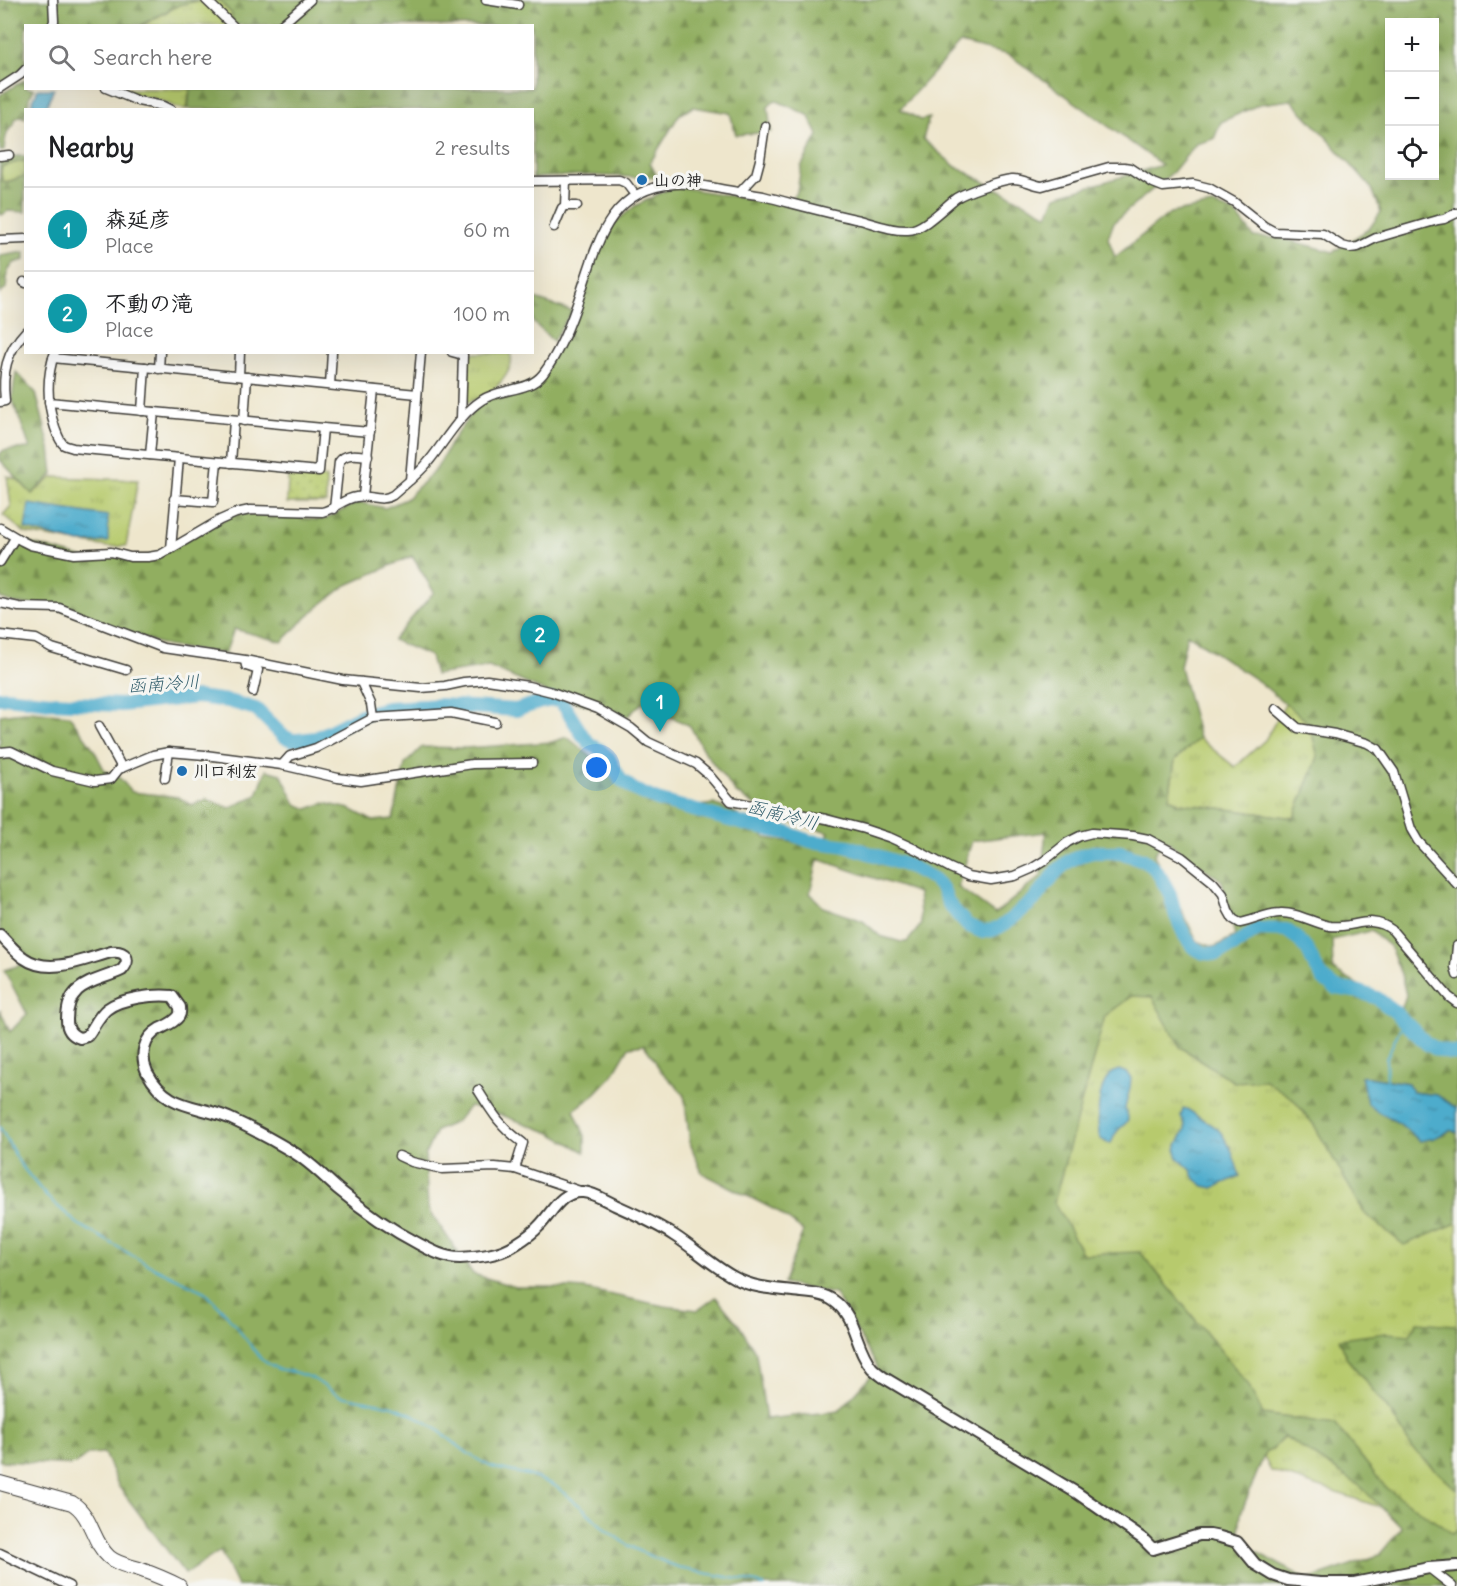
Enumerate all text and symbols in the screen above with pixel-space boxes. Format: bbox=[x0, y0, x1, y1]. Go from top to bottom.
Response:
map controls bbox=[1385, 18, 1439, 180]
button: + bbox=[1385, 18, 1439, 72]
search box bbox=[24, 24, 534, 90]
icon: search bbox=[45, 41, 78, 74]
text: Search here bbox=[93, 43, 212, 71]
button: − bbox=[1385, 72, 1439, 126]
button: locate bbox=[1385, 126, 1439, 180]
text: Nearby bbox=[48, 131, 134, 164]
text: 2 results bbox=[435, 135, 510, 160]
place label: 山の神 bbox=[654, 170, 702, 190]
marker: 山の神 bbox=[635, 173, 649, 187]
text: 森延彦 bbox=[105, 205, 171, 233]
text: 1 bbox=[64, 217, 71, 242]
text: 60 m bbox=[463, 217, 510, 242]
text: Place bbox=[105, 233, 153, 258]
text: 不動の滝 bbox=[105, 289, 193, 317]
text: 2 bbox=[62, 301, 73, 326]
text: 100 m bbox=[453, 301, 510, 326]
text: Place bbox=[105, 317, 153, 342]
pin: 2 bbox=[520, 616, 560, 665]
water label: 函南冷川 bbox=[127, 670, 201, 697]
pin: 1 bbox=[640, 682, 680, 732]
your location bbox=[582, 753, 611, 782]
place label: 川口利宏 bbox=[194, 761, 258, 781]
marker: 川口利宏 bbox=[175, 764, 189, 778]
water label: 函南冷川 bbox=[745, 795, 821, 834]

